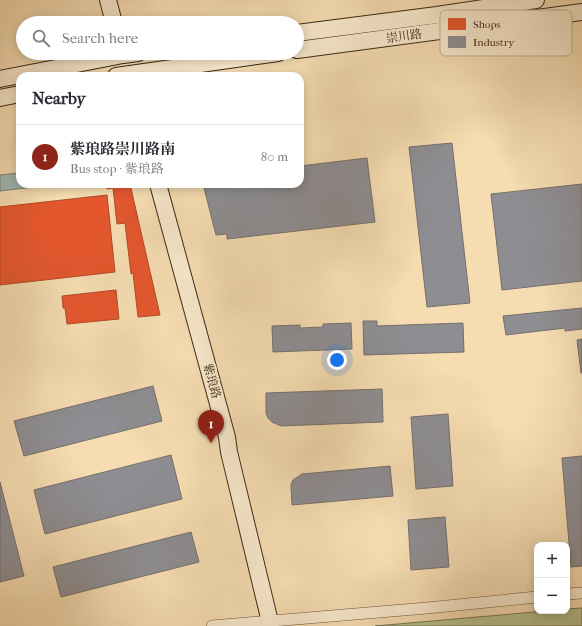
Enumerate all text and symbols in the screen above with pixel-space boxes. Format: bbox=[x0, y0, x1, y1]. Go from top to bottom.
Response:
legend bbox=[440, 10, 572, 56]
search box bbox=[16, 16, 304, 60]
text: Shops bbox=[473, 18, 500, 31]
icon: search bbox=[30, 27, 52, 49]
street label: 崇川路 bbox=[385, 27, 423, 45]
text: Search here bbox=[62, 29, 138, 47]
text: Industry bbox=[473, 36, 515, 49]
text: Nearby bbox=[32, 88, 86, 108]
text: 紫琅路崇川路南 bbox=[70, 140, 175, 158]
text: 1 bbox=[43, 149, 47, 164]
text: 80 m bbox=[261, 149, 288, 164]
text: Bus stop · 紫琅路 bbox=[70, 161, 164, 176]
your location bbox=[327, 350, 347, 370]
street label: 紫琅路 bbox=[201, 362, 223, 400]
pin: 1 bbox=[198, 410, 224, 443]
map controls bbox=[534, 542, 570, 614]
button: + bbox=[534, 542, 570, 578]
button: − bbox=[534, 578, 570, 614]

